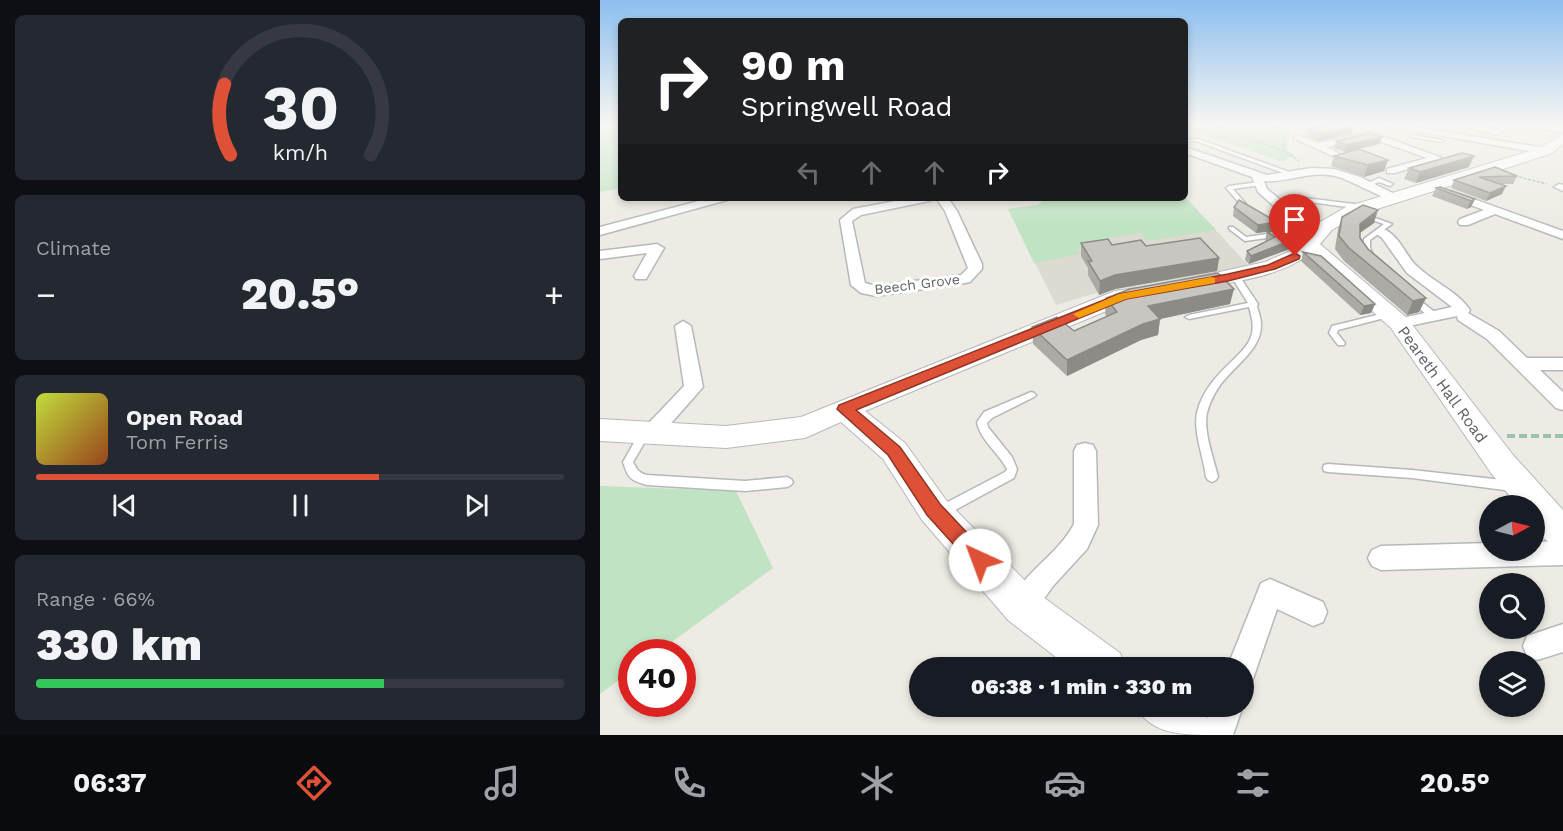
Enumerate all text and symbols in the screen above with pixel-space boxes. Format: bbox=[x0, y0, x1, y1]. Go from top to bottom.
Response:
text: 90 m bbox=[741, 41, 845, 90]
icon: right bbox=[642, 42, 720, 120]
text: 30 bbox=[261, 71, 339, 144]
text: Springwell Road bbox=[741, 91, 953, 123]
text: km/h bbox=[272, 140, 328, 165]
icon: left bbox=[792, 156, 825, 189]
icon: ahead bbox=[855, 156, 888, 189]
icon: ahead bbox=[918, 156, 951, 189]
icon: right bbox=[981, 156, 1014, 189]
pin bbox=[1269, 194, 1320, 256]
icon: arrive bbox=[1278, 203, 1311, 236]
text: Climate bbox=[36, 236, 111, 260]
text: 20.5° bbox=[241, 267, 359, 320]
street label: Beech Grove bbox=[873, 271, 961, 297]
text: − bbox=[36, 275, 56, 314]
text: + bbox=[544, 275, 564, 314]
street label: Peareth Hall Road bbox=[1394, 322, 1491, 446]
text: Open Road bbox=[126, 405, 243, 430]
text: Tom Ferris bbox=[126, 430, 229, 454]
icon: previous bbox=[108, 489, 141, 522]
icon: pause bbox=[284, 489, 317, 522]
icon: next bbox=[460, 489, 493, 522]
north arrow bbox=[1479, 495, 1545, 561]
map controls bbox=[1479, 495, 1545, 717]
position arrow bbox=[948, 528, 1012, 592]
button: search bbox=[1479, 573, 1545, 639]
text: Range · 66% bbox=[36, 587, 155, 611]
text: 330 km bbox=[36, 618, 202, 671]
speed limit sign: 40 bbox=[618, 639, 696, 717]
button: layers bbox=[1479, 651, 1545, 717]
text: 06:38 · 1 min · 330 m bbox=[971, 674, 1192, 699]
icon: directions bbox=[293, 762, 335, 804]
icon: music bbox=[481, 762, 523, 804]
icon: phone bbox=[668, 762, 710, 804]
icon: climate bbox=[856, 762, 898, 804]
icon: car bbox=[1044, 762, 1086, 804]
icon: filters bbox=[1232, 762, 1274, 804]
text: 06:37 bbox=[73, 767, 147, 799]
text: 20.5° bbox=[1420, 767, 1490, 799]

